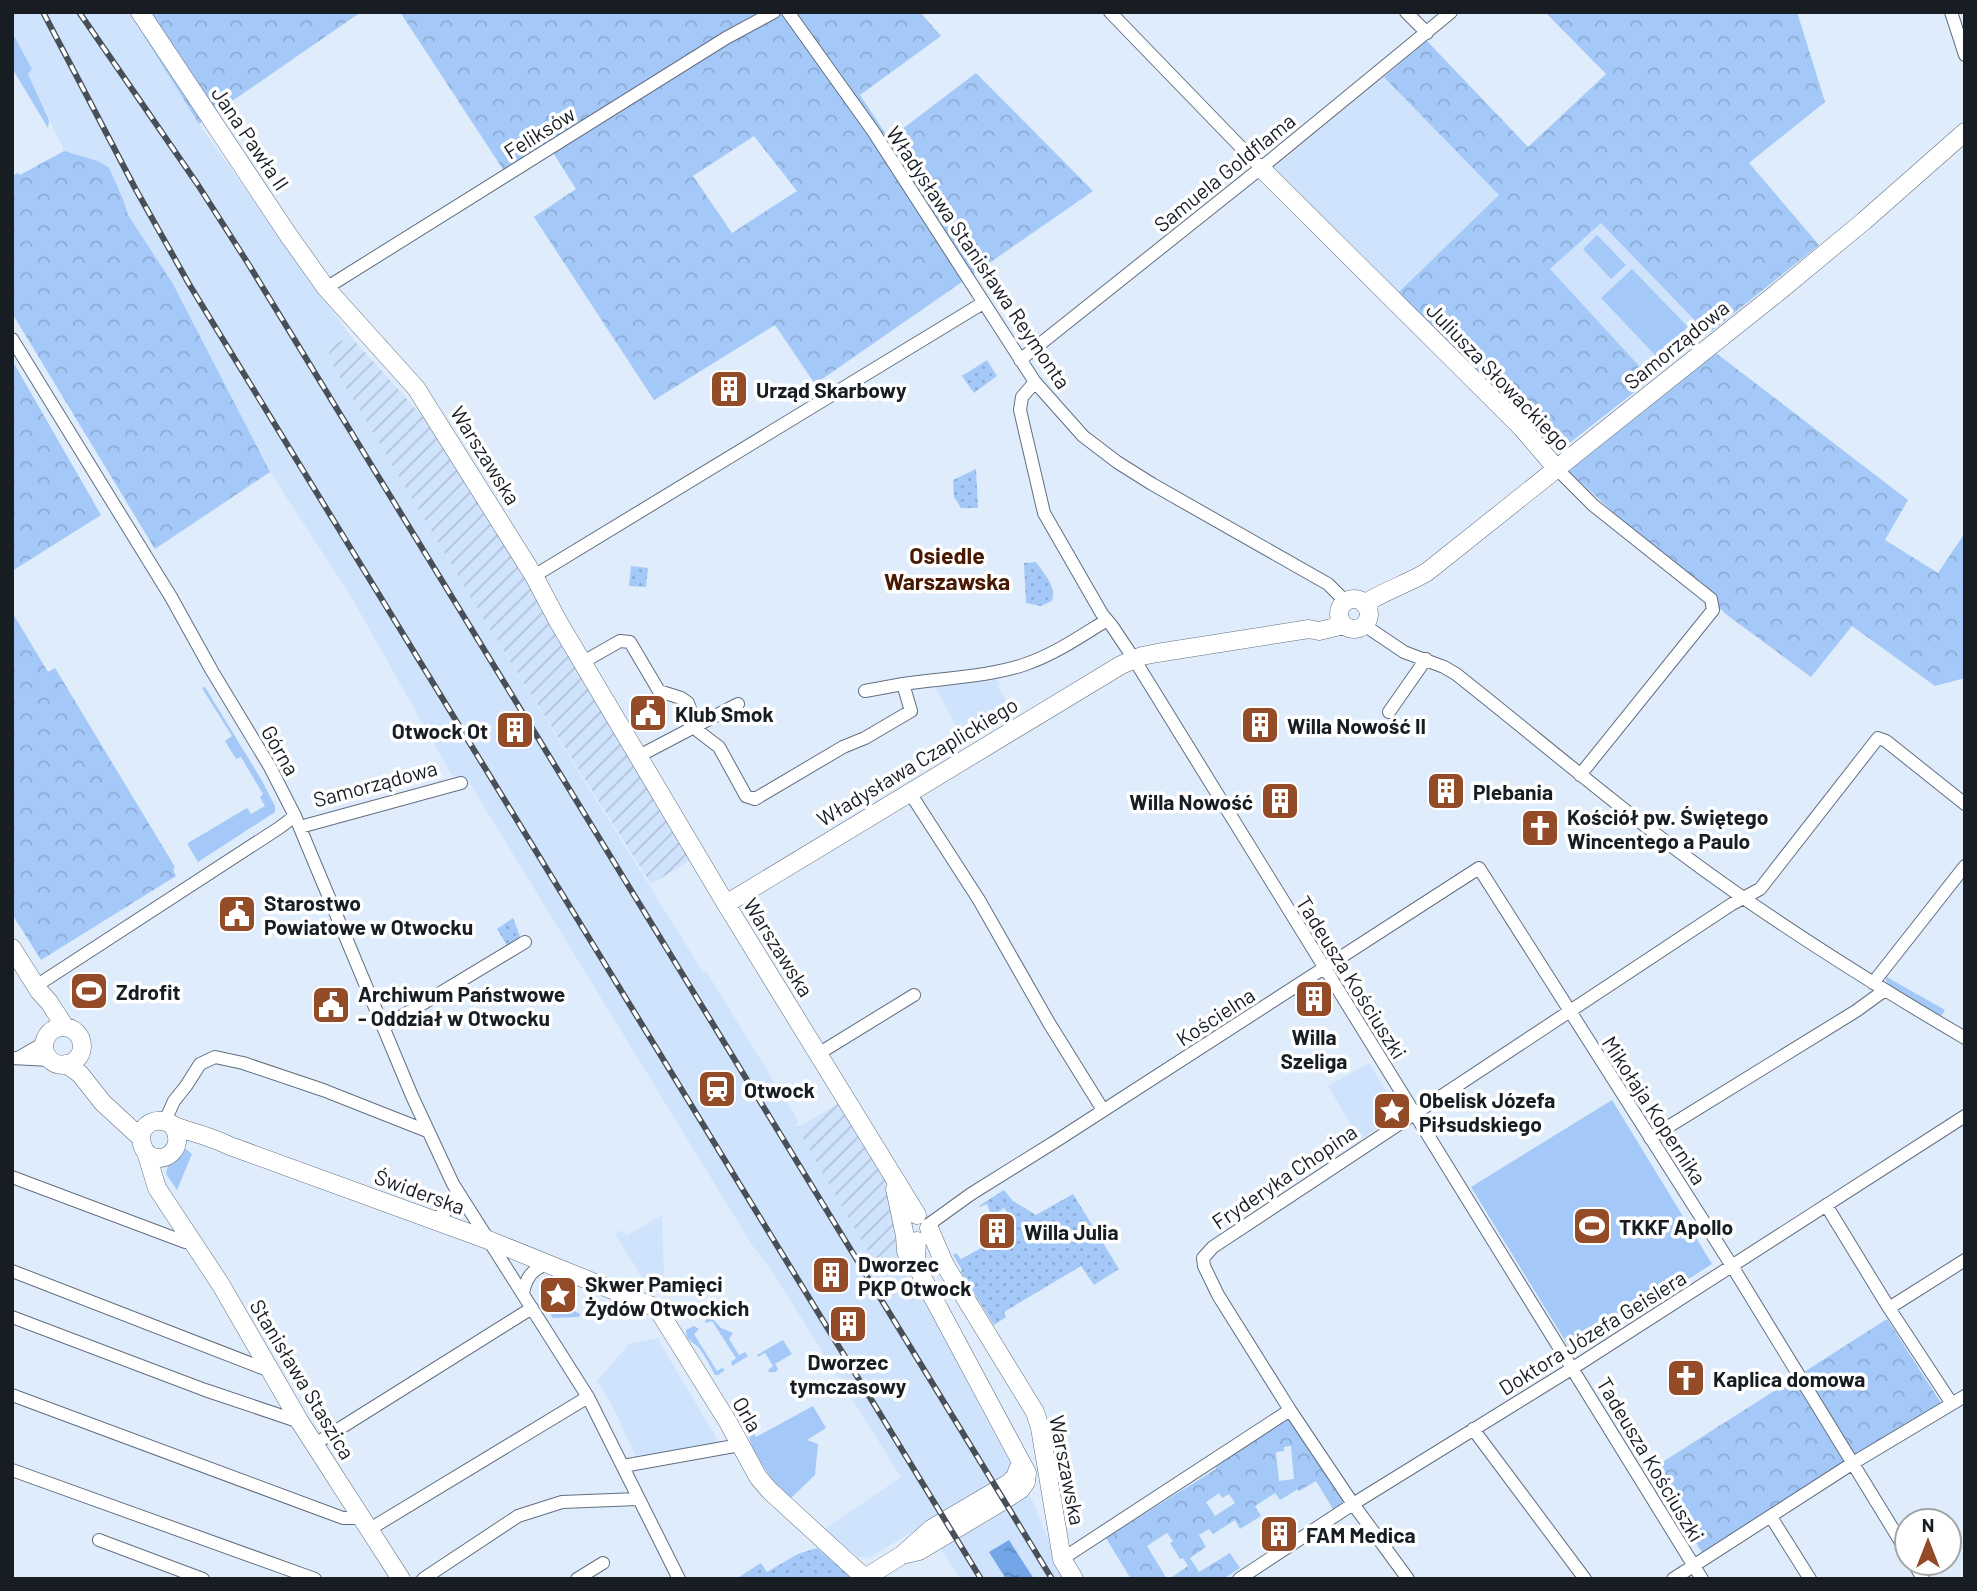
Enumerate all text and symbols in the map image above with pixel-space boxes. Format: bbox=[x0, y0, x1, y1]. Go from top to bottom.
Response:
street label: Jana Pawła II bbox=[207, 81, 295, 195]
street label: Feliksów bbox=[499, 100, 579, 164]
street label: Samuela Goldflama bbox=[1148, 107, 1300, 237]
street label: Władysława Stanisława Reymonta bbox=[882, 121, 1076, 393]
street label: Samorządowa bbox=[1619, 294, 1733, 394]
street label: Juliusza Słowackiego bbox=[1422, 297, 1576, 455]
building icon: Urząd Skarbowy bbox=[708, 368, 750, 410]
place label: Urząd Skarbowy bbox=[756, 377, 907, 402]
street label: Warszawska bbox=[446, 401, 526, 509]
district label: Osiedle Warszawska bbox=[884, 541, 1010, 595]
street label: Władysława Czaplickiego bbox=[812, 691, 1022, 831]
public building icon: Klub Smok bbox=[627, 692, 669, 734]
place label: Klub Smok bbox=[675, 701, 774, 726]
building icon: Willa Nowość II bbox=[1239, 704, 1281, 746]
building icon: Otwock Ot bbox=[494, 709, 536, 751]
place label: Willa Nowość II bbox=[1287, 713, 1426, 738]
place label: Otwock Ot bbox=[392, 718, 488, 743]
street label: Górna bbox=[257, 720, 305, 780]
street label: Samorządowa bbox=[310, 754, 440, 812]
building icon: Plebania bbox=[1425, 770, 1467, 812]
place label: Plebania bbox=[1473, 779, 1553, 804]
building icon: Willa Nowość bbox=[1259, 780, 1301, 822]
place label: Willa Nowość bbox=[1129, 789, 1253, 814]
place label: Kościół pw. Świętego Wincentego a Paulo bbox=[1567, 804, 1768, 853]
church icon: Kościół pw. Świętego Wincentego a Paulo bbox=[1519, 807, 1561, 849]
place label: Starostwo Powiatowe w Otwocku bbox=[264, 890, 473, 939]
street label: Tadeusza Kościuszki bbox=[1292, 891, 1412, 1063]
public building icon: Starostwo Powiatowe w Otwocku bbox=[216, 893, 258, 935]
street label: Warszawska bbox=[739, 893, 819, 1001]
sports icon: Zdrofit bbox=[68, 970, 110, 1012]
building icon: Willa Szeliga bbox=[1293, 978, 1335, 1020]
place label: Zdrofit bbox=[116, 979, 181, 1004]
place label: Archiwum Państwowe - Oddział w Otwocku bbox=[358, 981, 565, 1030]
street label: Kościelna bbox=[1171, 981, 1259, 1051]
public building icon: Archiwum Państwowe - Oddział w Otwocku bbox=[310, 984, 352, 1026]
place label: Willa Szeliga bbox=[1281, 1024, 1347, 1073]
street label: Mikołaja Kopernika bbox=[1598, 1031, 1712, 1189]
station icon: Otwock bbox=[696, 1068, 738, 1110]
place label: Otwock bbox=[744, 1077, 815, 1102]
place label: Obelisk Józefa Piłsudskiego bbox=[1419, 1087, 1555, 1136]
place icon: Obelisk Józefa Piłsudskiego bbox=[1371, 1090, 1413, 1132]
street label: Fryderyka Chopina bbox=[1207, 1118, 1361, 1234]
street label: Świderska bbox=[371, 1163, 469, 1219]
sports icon: TKKF Apollo bbox=[1571, 1205, 1613, 1247]
building icon: Willa Julia bbox=[976, 1210, 1018, 1252]
place label: TKKF Apollo bbox=[1619, 1214, 1733, 1239]
place label: Willa Julia bbox=[1024, 1219, 1119, 1244]
place label: Dworzec PKP Otwock bbox=[858, 1251, 971, 1300]
building icon: Dworzec PKP Otwock bbox=[810, 1254, 852, 1296]
street label: Doktora Józefa Geislera bbox=[1494, 1264, 1690, 1400]
place label: Skwer Pamięci Żydów Otwockich bbox=[585, 1271, 749, 1320]
place icon: Skwer Pamięci Żydów Otwockich bbox=[537, 1274, 579, 1316]
street label: Stanisława Staszica bbox=[245, 1294, 361, 1464]
building icon: Dworzec tymczasowy bbox=[827, 1303, 869, 1345]
place label: Dworzec tymczasowy bbox=[790, 1349, 907, 1398]
church icon: Kaplica domowa bbox=[1665, 1357, 1707, 1399]
place label: Kaplica domowa bbox=[1713, 1366, 1865, 1391]
street label: Tadeusza Kościuszki bbox=[1592, 1372, 1710, 1546]
street label: Orla bbox=[728, 1392, 768, 1436]
street label: Warszawska bbox=[1045, 1413, 1091, 1527]
north arrow bbox=[1893, 1507, 1963, 1577]
building icon: FAM Medica bbox=[1258, 1513, 1300, 1555]
text: N bbox=[1922, 1513, 1934, 1536]
place label: FAM Medica bbox=[1306, 1522, 1416, 1547]

